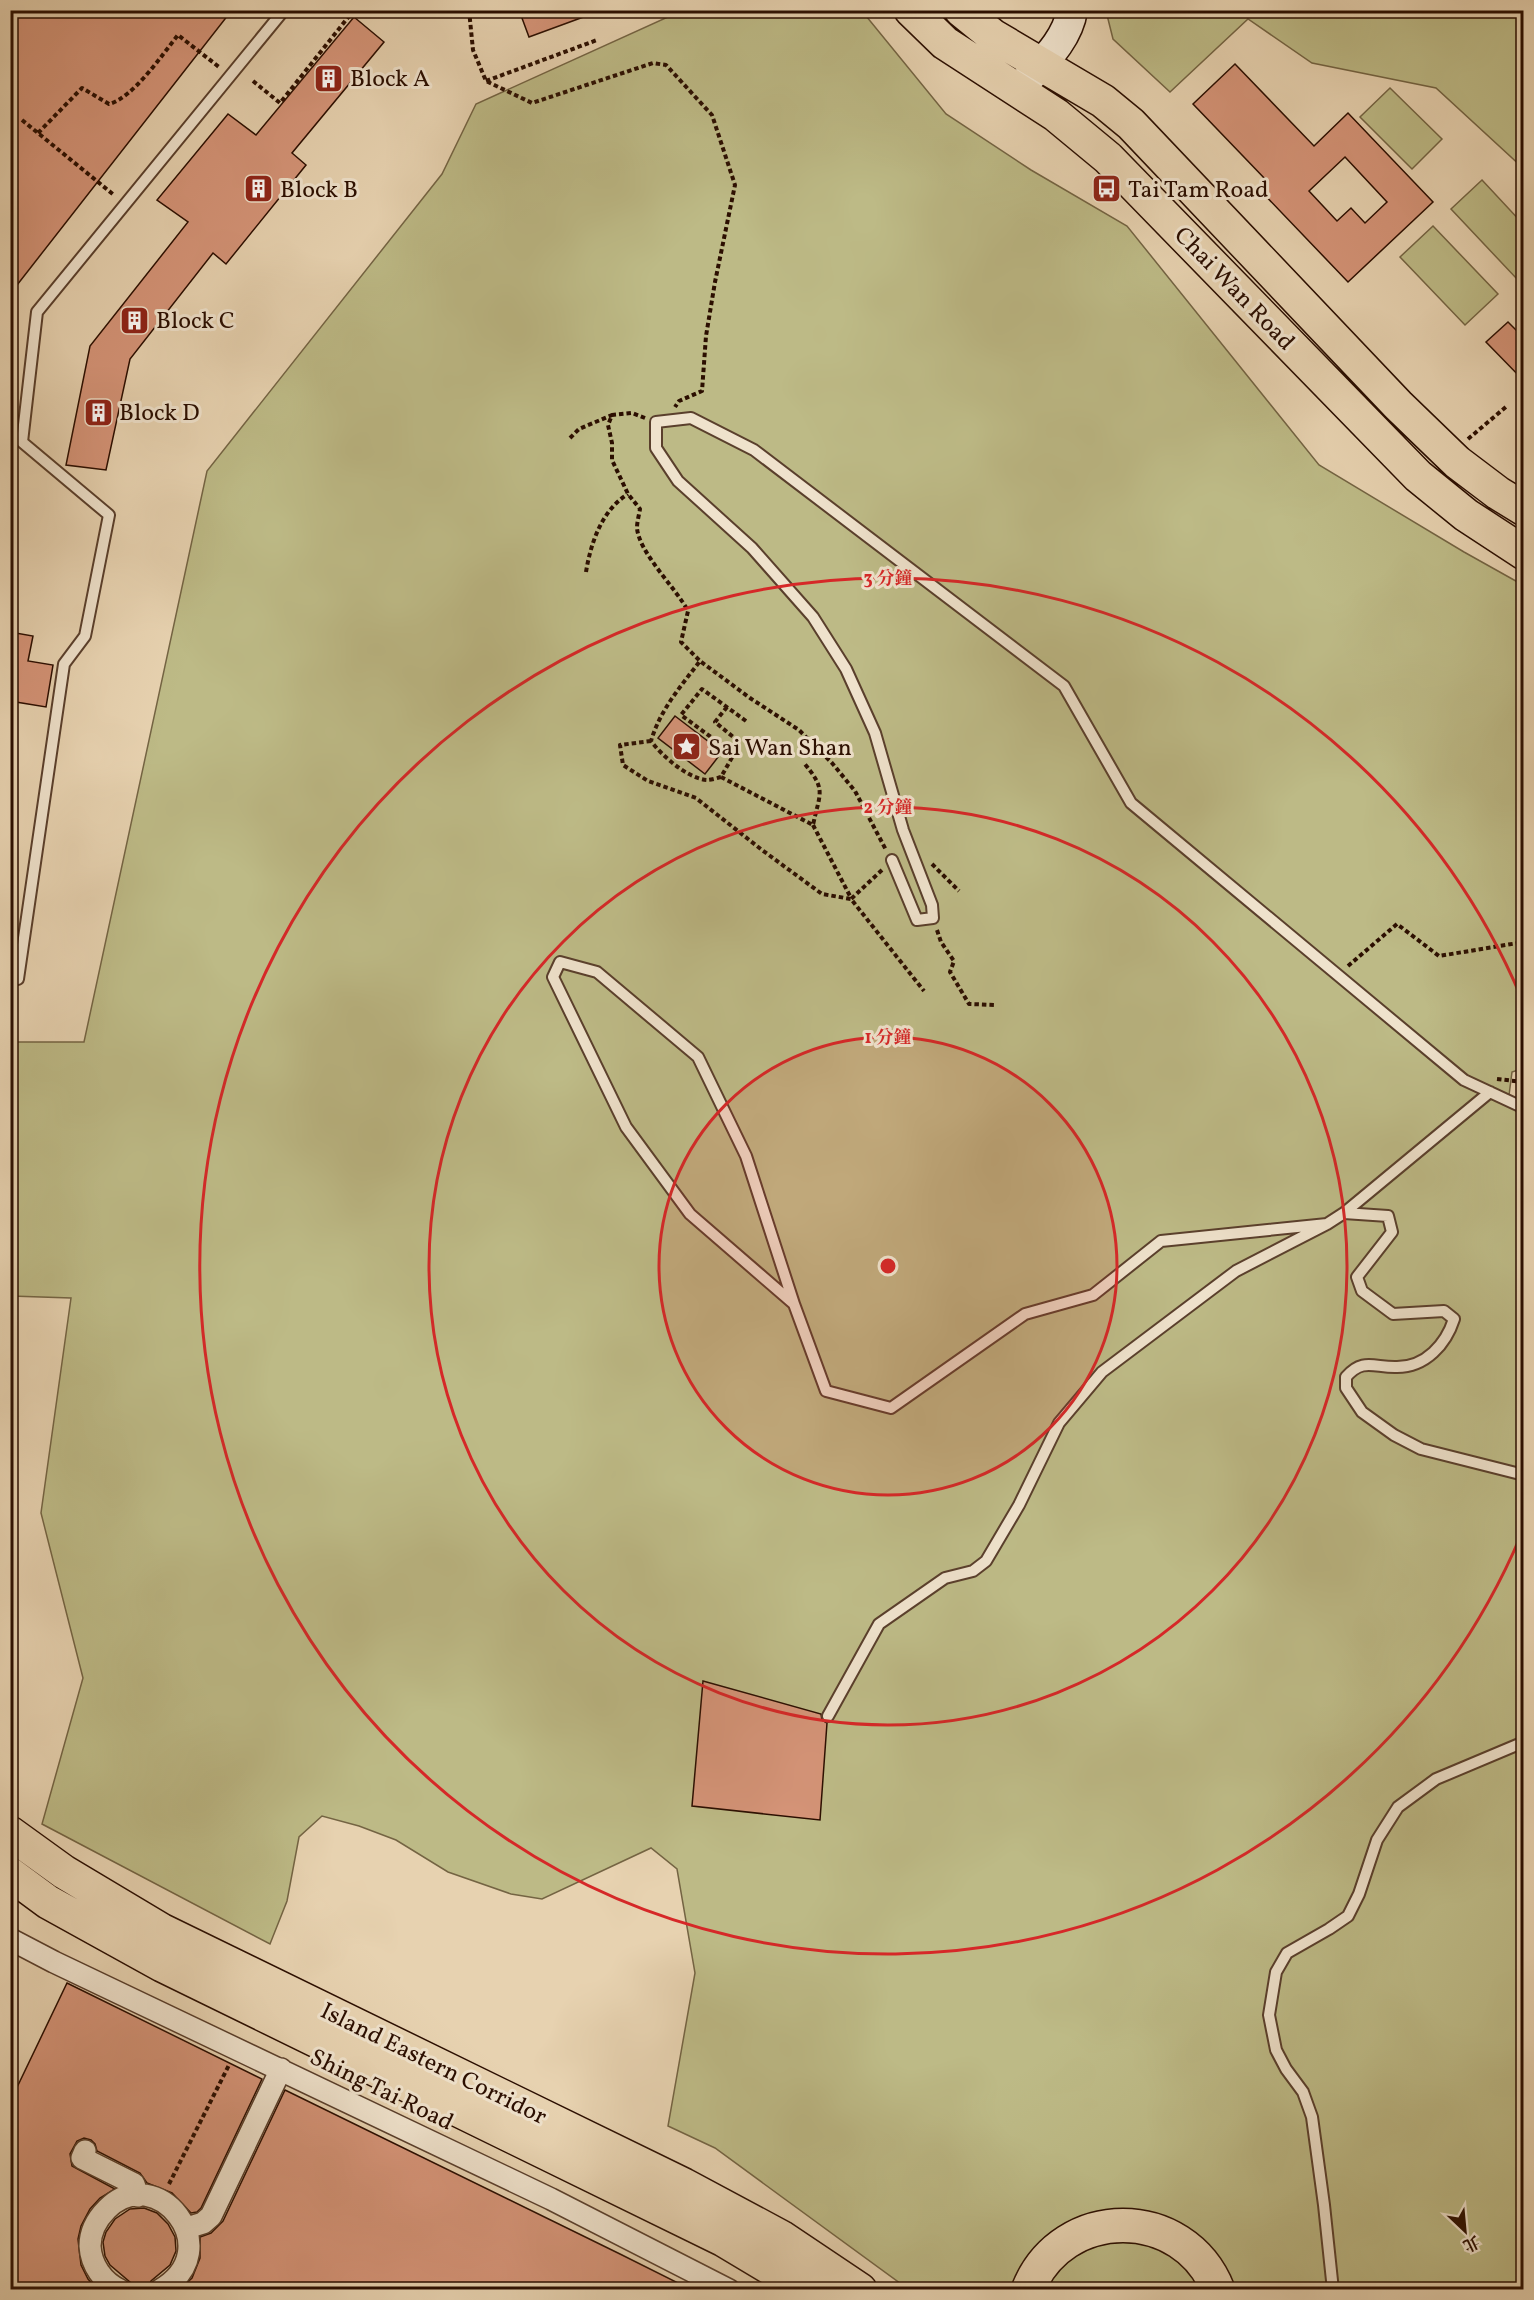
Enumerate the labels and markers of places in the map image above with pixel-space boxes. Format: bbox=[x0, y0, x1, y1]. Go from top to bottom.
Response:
building icon: Block A bbox=[313, 62, 345, 94]
place label: Block A bbox=[350, 63, 430, 97]
building icon: Block B bbox=[243, 173, 275, 205]
bus stop icon: Tai Tam Road bbox=[1091, 173, 1123, 205]
place label: Block B bbox=[280, 174, 358, 208]
place label: Tai Tam Road bbox=[1128, 174, 1269, 208]
building icon: Block C bbox=[119, 304, 151, 336]
place label: Block C bbox=[156, 305, 235, 339]
building icon: Block D bbox=[82, 396, 114, 428]
place label: Block D bbox=[119, 397, 199, 431]
place icon: Sai Wan Shan bbox=[671, 731, 703, 763]
place label: Sai Wan Shan bbox=[708, 732, 852, 766]
centre of rings bbox=[878, 1256, 898, 1276]

